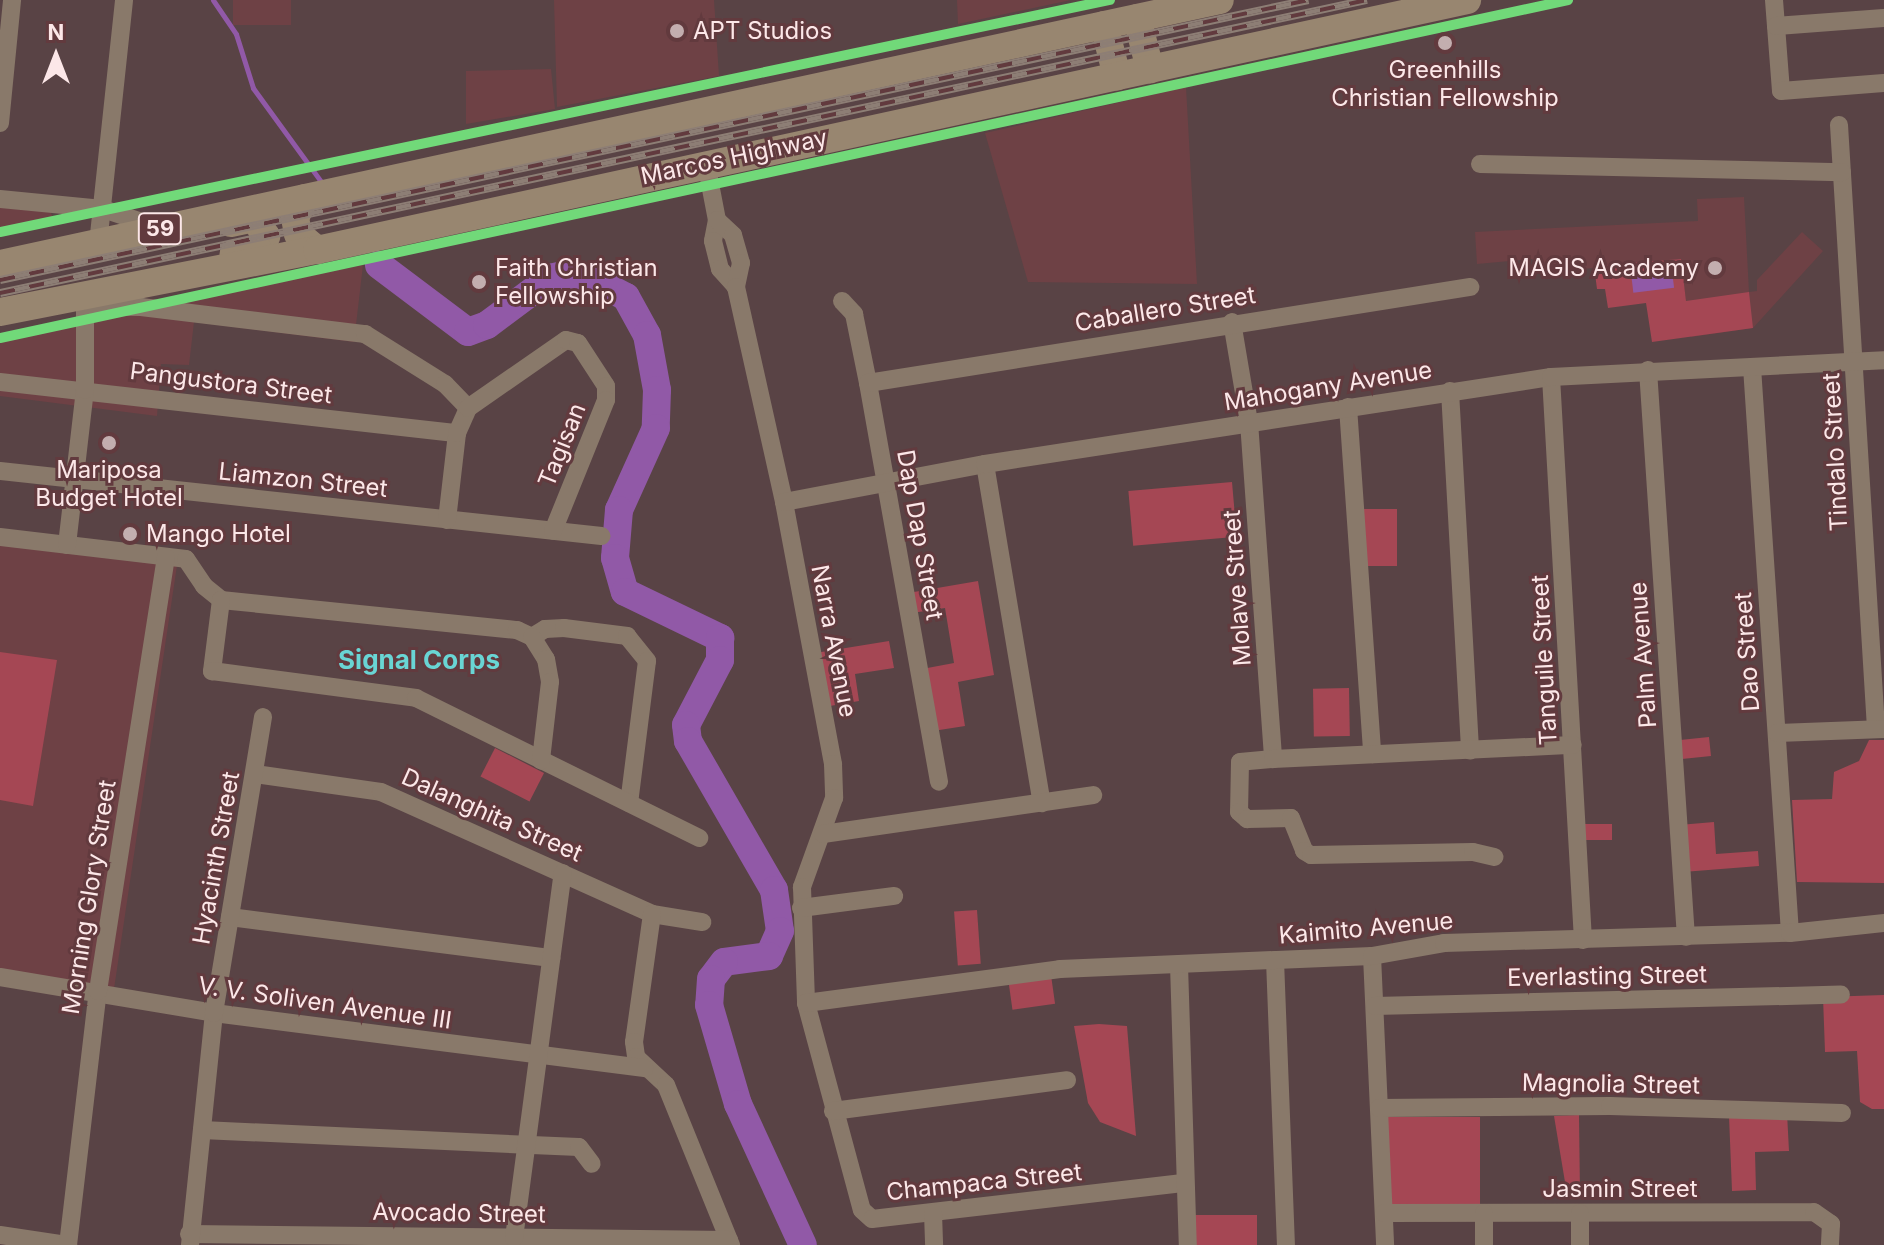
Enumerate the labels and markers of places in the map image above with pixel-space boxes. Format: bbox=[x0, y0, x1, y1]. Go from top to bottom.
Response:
place label: APT Studios bbox=[693, 17, 832, 45]
marker: APT Studios bbox=[668, 22, 686, 40]
marker: Greenhills Christian Fellowship bbox=[1436, 34, 1454, 52]
place label: Greenhills Christian Fellowship bbox=[1331, 56, 1559, 112]
place label: Faith Christian Fellowship bbox=[495, 254, 658, 310]
place label: MAGIS Academy bbox=[1508, 254, 1699, 282]
marker: MAGIS Academy bbox=[1706, 259, 1724, 277]
marker: Faith Christian Fellowship bbox=[470, 273, 488, 291]
marker: Mariposa Budget Hotel bbox=[100, 434, 118, 452]
place label: Mariposa Budget Hotel bbox=[35, 456, 183, 512]
place label: Mango Hotel bbox=[146, 520, 291, 548]
marker: Mango Hotel bbox=[121, 525, 139, 543]

